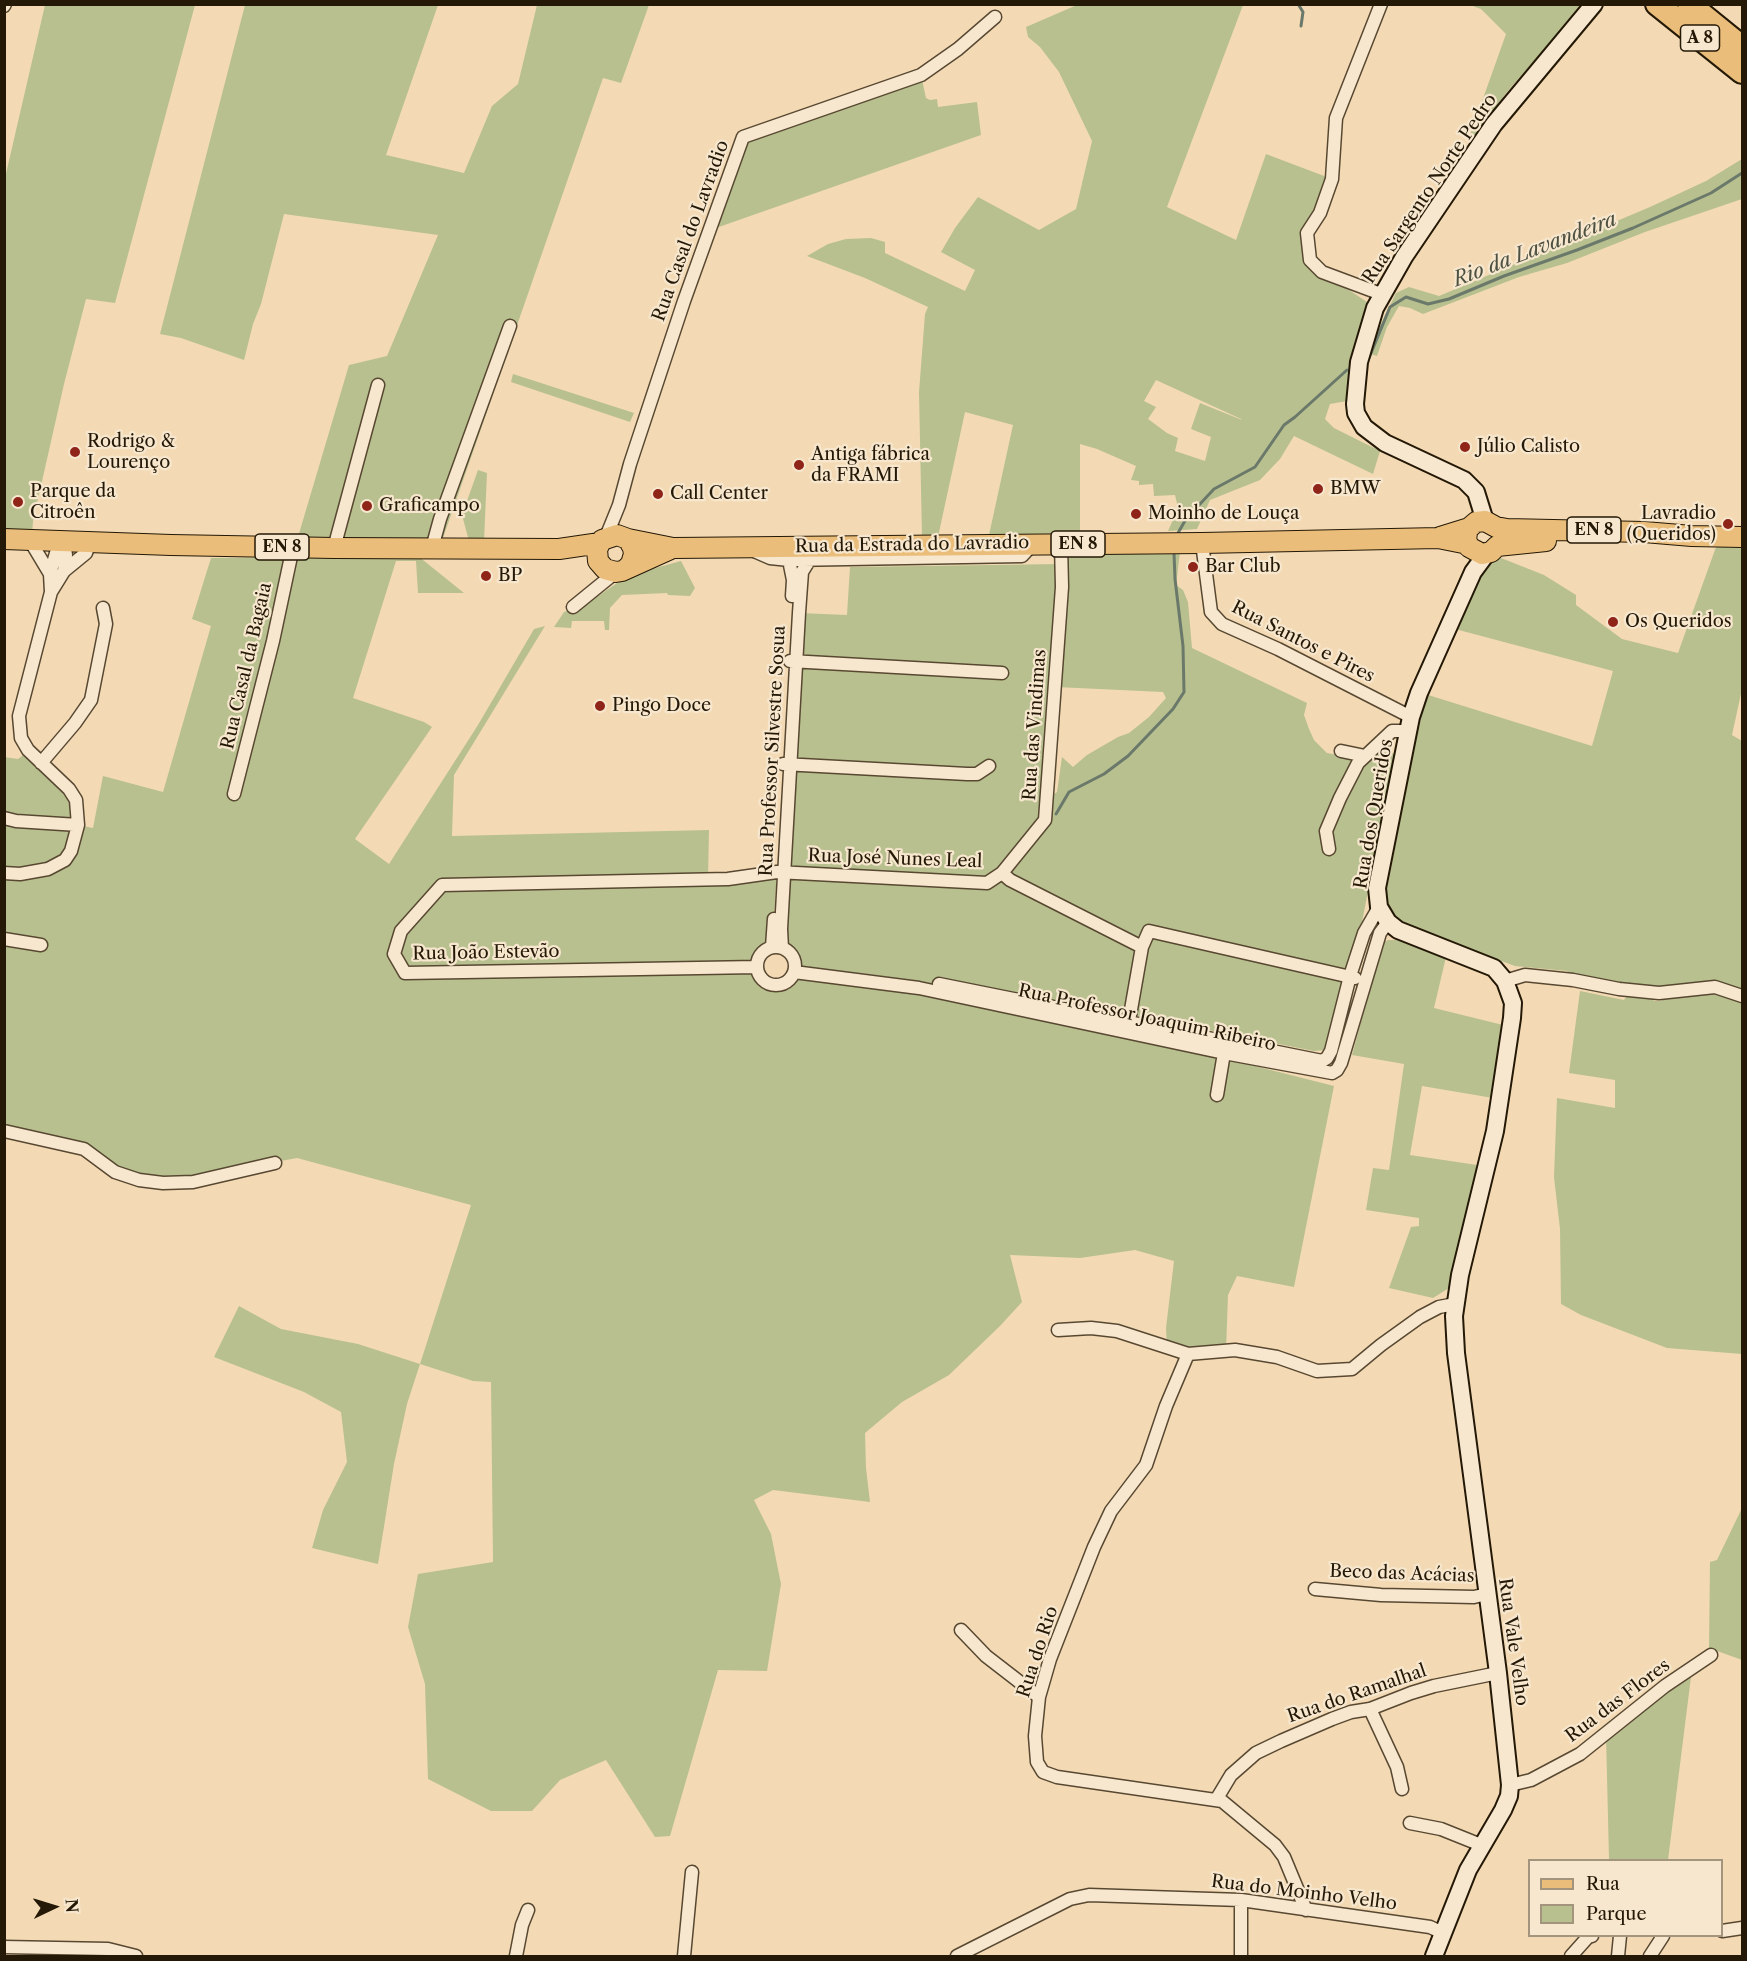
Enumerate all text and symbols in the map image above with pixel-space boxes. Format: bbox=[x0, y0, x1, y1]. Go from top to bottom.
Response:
road number: A 8 bbox=[1680, 25, 1720, 51]
street label: Rua Sargento Norte Pedro bbox=[1358, 90, 1502, 288]
street label: Rua Casal do Lavradio bbox=[648, 137, 734, 325]
water label: Rio da Lavandeira bbox=[1450, 208, 1620, 292]
place label: Rodrigo & Lourenço bbox=[87, 431, 175, 474]
place label: Júlio Calisto bbox=[1477, 436, 1580, 458]
marker: Júlio Calisto bbox=[1458, 440, 1472, 454]
place label: Antiga fábrica da FRAMI bbox=[811, 444, 930, 486]
marker: Rodrigo & Lourenço bbox=[68, 445, 82, 459]
marker: Antiga fábrica da FRAMI bbox=[792, 458, 806, 472]
place label: BMW bbox=[1330, 478, 1380, 500]
place label: Parque da Citroên bbox=[30, 481, 116, 524]
marker: BMW bbox=[1311, 482, 1325, 496]
place label: Call Center bbox=[670, 483, 768, 505]
marker: Call Center bbox=[651, 487, 665, 501]
marker: Parque da Citroên bbox=[11, 495, 25, 509]
place label: Graficampo bbox=[379, 495, 480, 517]
marker: Graficampo bbox=[360, 499, 374, 513]
place label: Moinho de Louça bbox=[1148, 503, 1299, 525]
place label: Lavradio (Queridos) bbox=[1627, 503, 1716, 546]
marker: Moinho de Louça bbox=[1129, 507, 1143, 521]
road number: EN 8 bbox=[1567, 517, 1621, 543]
marker: Lavradio (Queridos) bbox=[1721, 517, 1735, 531]
road number: EN 8 bbox=[1051, 531, 1105, 557]
street label: Rua da Estrada do Lavradio bbox=[795, 532, 1029, 558]
road number: EN 8 bbox=[255, 534, 309, 560]
place label: Bar Club bbox=[1205, 556, 1281, 578]
marker: Bar Club bbox=[1186, 560, 1200, 574]
place label: BP bbox=[498, 565, 522, 587]
marker: BP bbox=[479, 569, 493, 583]
street label: Rua Casal da Bagaia bbox=[217, 580, 277, 752]
street label: Rua Santos e Pires bbox=[1228, 597, 1378, 687]
place label: Os Queridos bbox=[1625, 611, 1732, 633]
marker: Os Queridos bbox=[1606, 615, 1620, 629]
street label: Rua Professor Silvestre Sosua bbox=[756, 625, 790, 877]
street label: Rua das Vindimas bbox=[1019, 648, 1051, 802]
place label: Pingo Doce bbox=[612, 695, 711, 717]
marker: Pingo Doce bbox=[593, 699, 607, 713]
street label: Rua dos Queridos bbox=[1350, 737, 1398, 891]
street label: Rua José Nunes Leal bbox=[807, 845, 983, 873]
street label: Rua João Estevão bbox=[412, 941, 560, 965]
street label: Rua Professor Joaquim Ribeiro bbox=[1016, 980, 1278, 1056]
street label: Beco das Acácias bbox=[1329, 1561, 1475, 1587]
street label: Rua Vale Velho bbox=[1493, 1577, 1533, 1707]
street label: Rua do Rio bbox=[1013, 1603, 1063, 1701]
street label: Rua das Flores bbox=[1562, 1655, 1674, 1747]
street label: Rua do Ramalhal bbox=[1285, 1660, 1429, 1728]
legend bbox=[1528, 1859, 1723, 1937]
street label: Rua do Moinho Velho bbox=[1210, 1871, 1398, 1915]
text: Rua bbox=[1586, 1873, 1620, 1895]
north arrow bbox=[24, 1877, 84, 1937]
text: N bbox=[61, 1898, 82, 1913]
text: Parque bbox=[1586, 1903, 1647, 1925]

